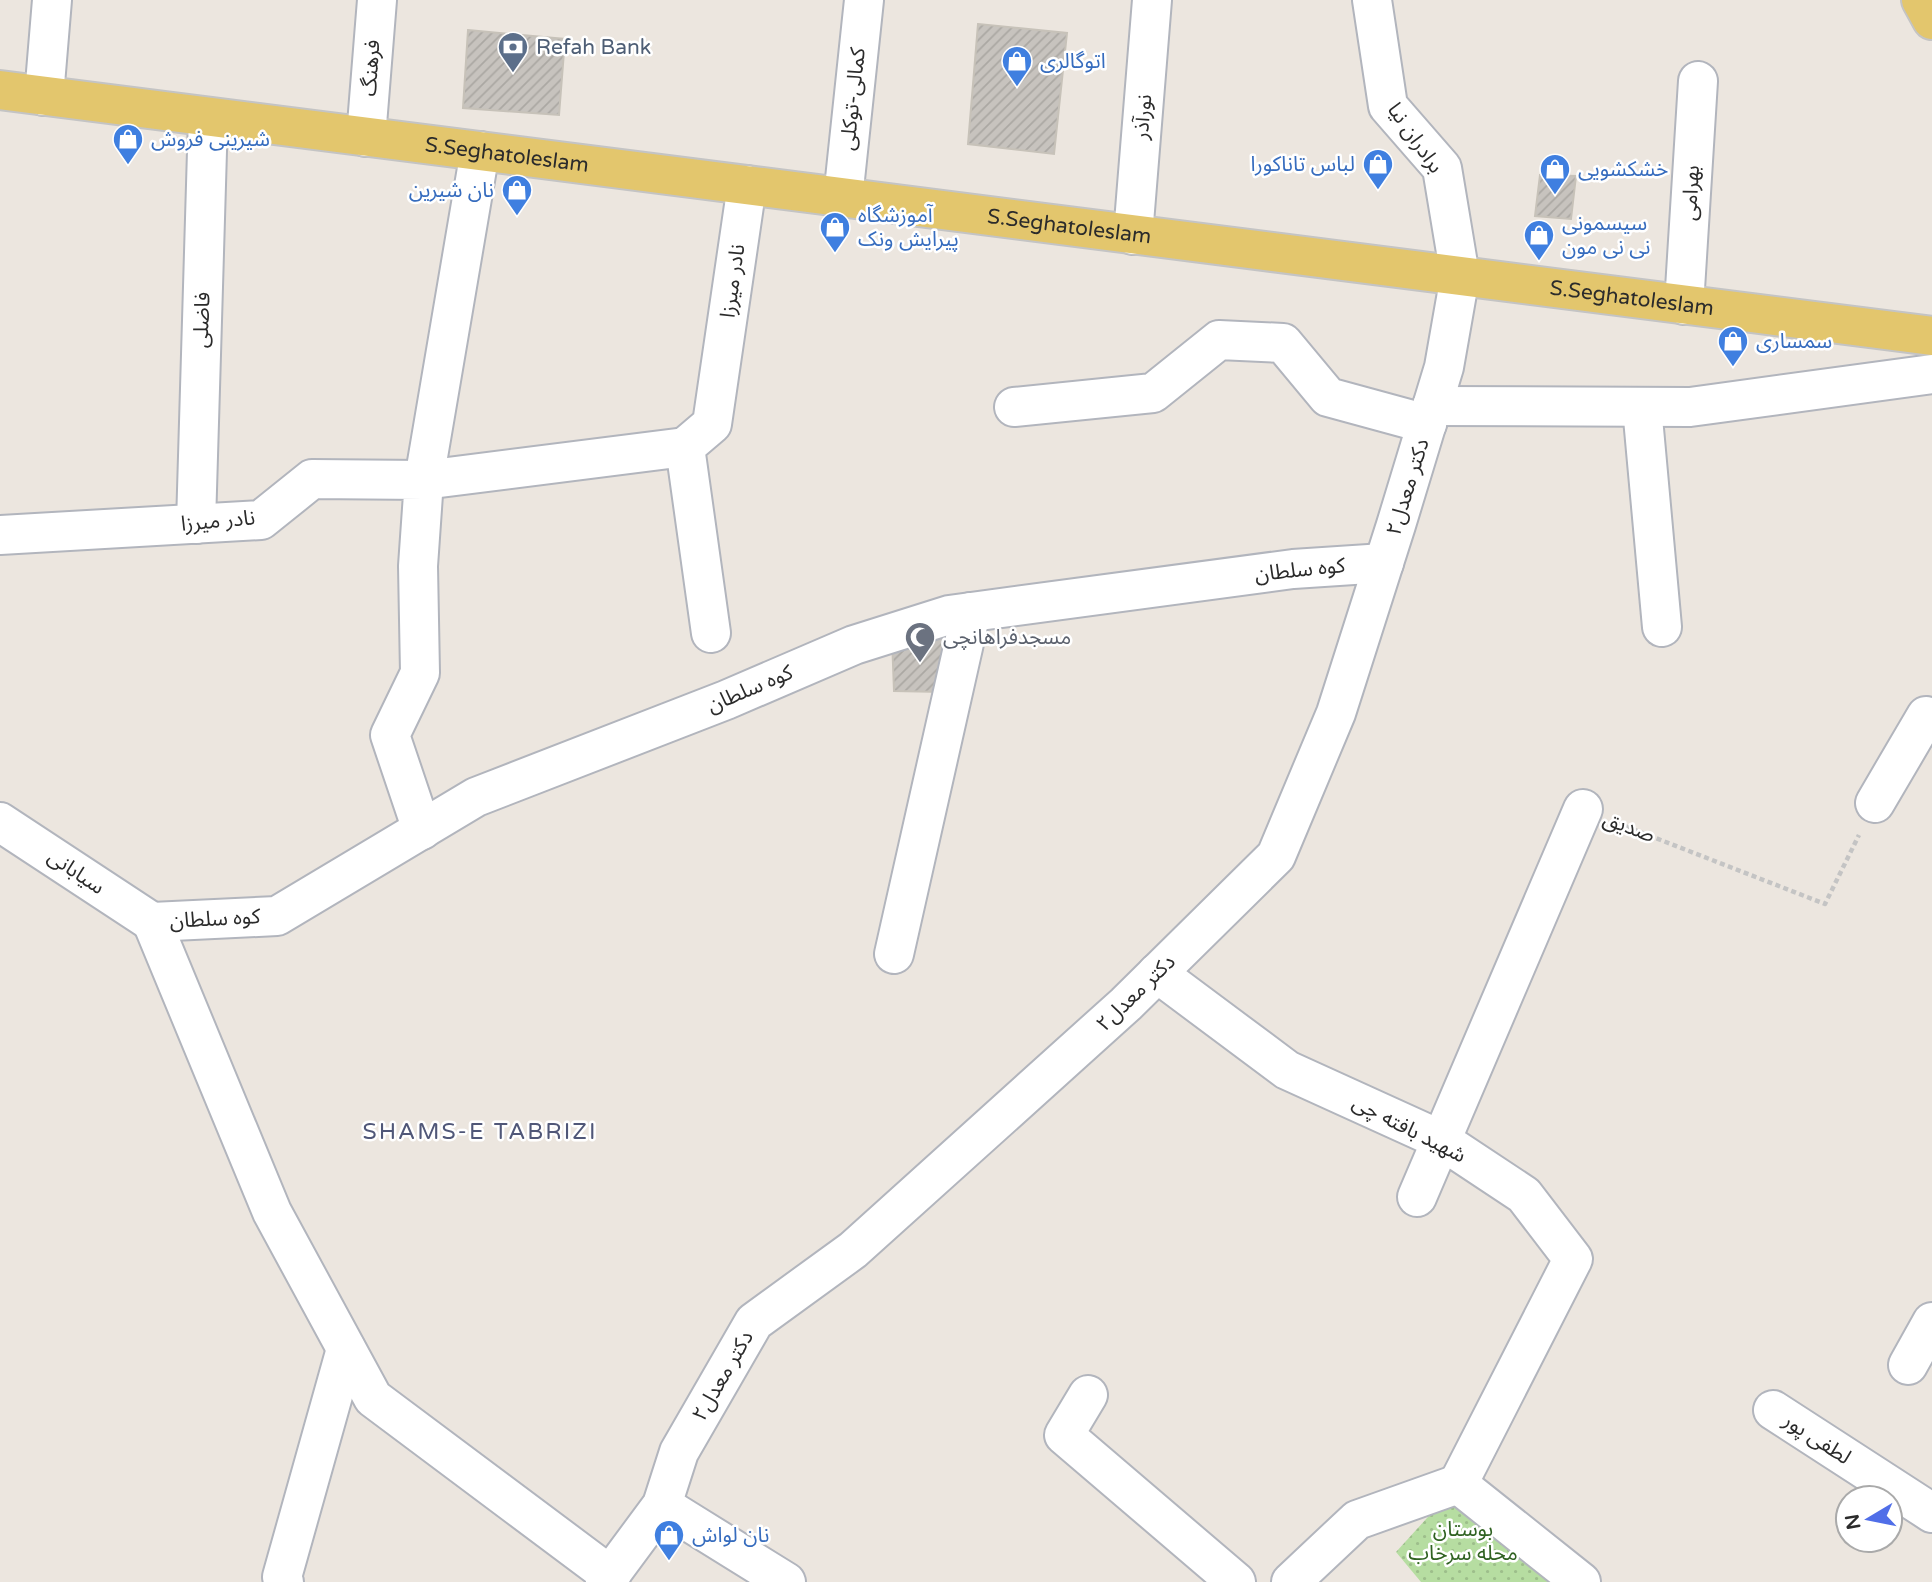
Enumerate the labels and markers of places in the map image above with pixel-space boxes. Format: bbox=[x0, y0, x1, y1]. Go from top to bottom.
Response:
bank icon: Refah Bank bbox=[496, 30, 530, 74]
place label: Refah Bank bbox=[536, 35, 651, 60]
shop icon: اتوگالری bbox=[1000, 44, 1034, 88]
place label: اتوگالری bbox=[1040, 49, 1106, 74]
shop icon: شیرینی فروش bbox=[111, 122, 145, 166]
place label: شیرینی فروش bbox=[151, 127, 270, 152]
shop icon: لباس تاناکورا bbox=[1361, 147, 1395, 191]
place label: لباس تاناکورا bbox=[1250, 152, 1355, 177]
shop icon: خشکشویی bbox=[1538, 152, 1572, 196]
place label: خشکشویی bbox=[1578, 157, 1668, 182]
shop icon: نان شیرین bbox=[500, 173, 534, 217]
place label: نان شیرین bbox=[409, 178, 494, 203]
place label: آموزشگاه پیرایش ونک bbox=[858, 203, 959, 252]
shop icon: آموزشگاه پیرایش ونک bbox=[818, 210, 852, 254]
place label: سیسمونی نی نی مون bbox=[1562, 211, 1650, 260]
shop icon: سیسمونی نی نی مون bbox=[1522, 218, 1556, 262]
shop icon: سمساری bbox=[1716, 324, 1750, 368]
place label: سمساری bbox=[1756, 329, 1832, 354]
mosque icon: مسجدفراهانچی bbox=[903, 620, 937, 664]
place label: مسجدفراهانچی bbox=[943, 625, 1071, 650]
shop icon: نان لواش bbox=[652, 1518, 686, 1562]
place label: نان لواش bbox=[692, 1523, 769, 1548]

